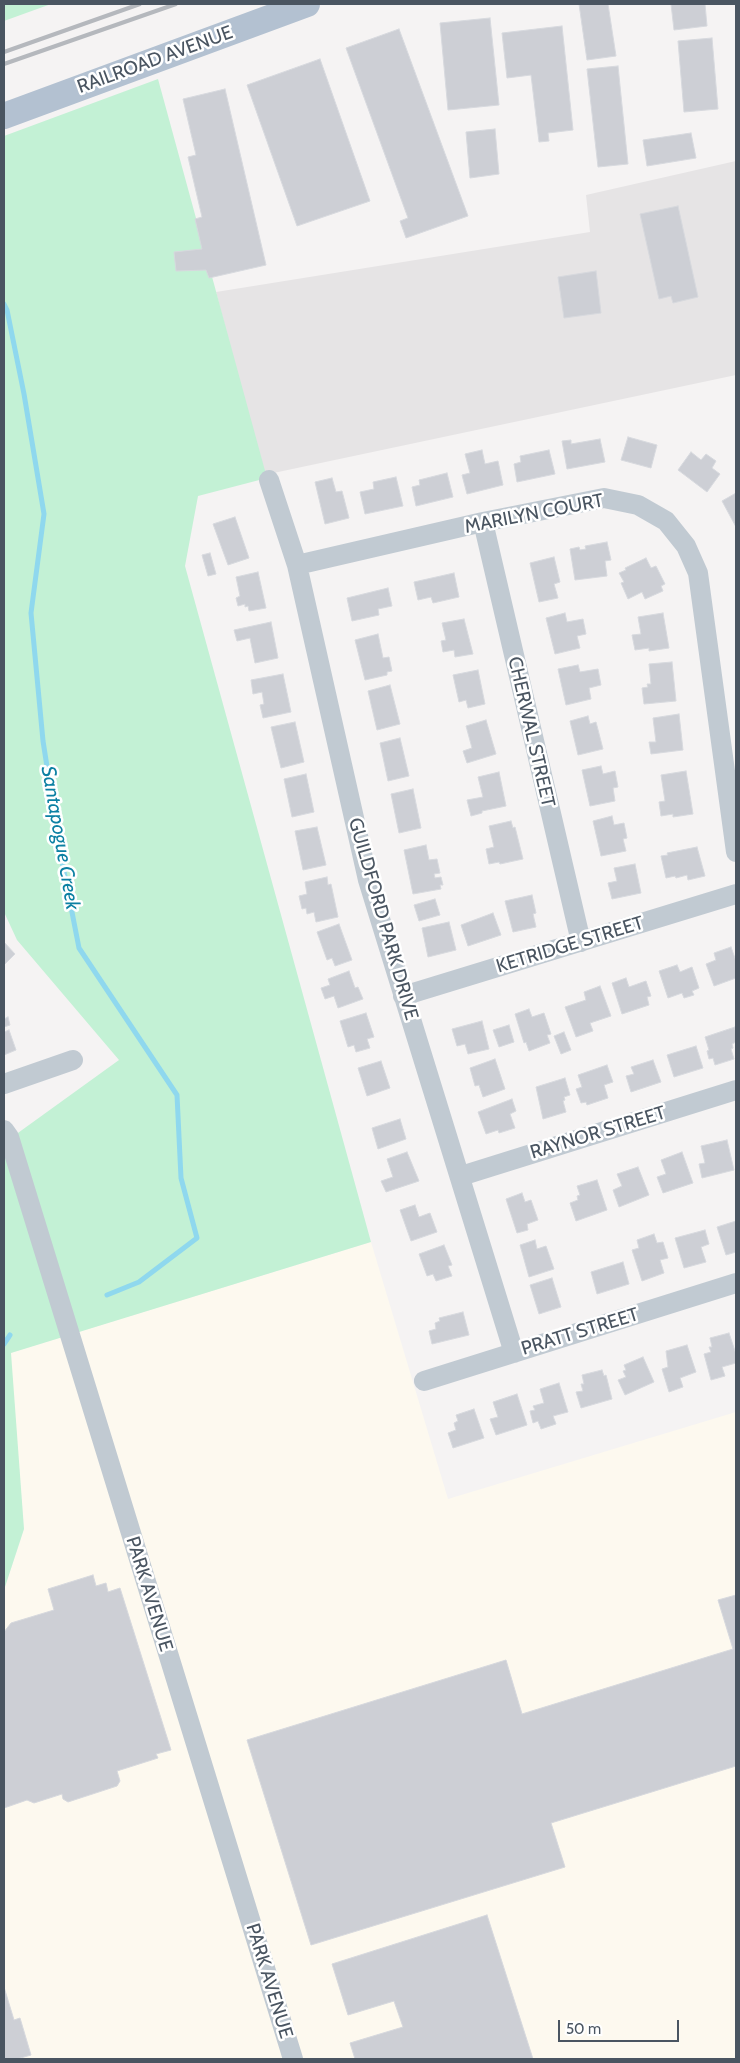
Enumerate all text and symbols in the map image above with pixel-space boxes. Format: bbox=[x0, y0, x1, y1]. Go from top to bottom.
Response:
street label: RAILROAD AVENUE bbox=[74, 21, 236, 99]
street label: MARILYN COURT bbox=[463, 489, 605, 539]
street label: CHERWAL STREET bbox=[503, 655, 559, 809]
water label: Santapogue Creek bbox=[36, 764, 84, 912]
street label: GUILDFORD PARK DRIVE bbox=[343, 815, 423, 1023]
street label: KETRIDGE STREET bbox=[494, 912, 646, 978]
street label: RAYNOR STREET bbox=[528, 1102, 668, 1164]
street label: PRATT STREET bbox=[519, 1303, 641, 1361]
street label: PARK AVENUE bbox=[121, 1534, 177, 1654]
street label: PARK AVENUE bbox=[241, 1921, 297, 2041]
scale bar bbox=[560, 2010, 681, 2042]
text: 50 m bbox=[566, 2020, 601, 2038]

